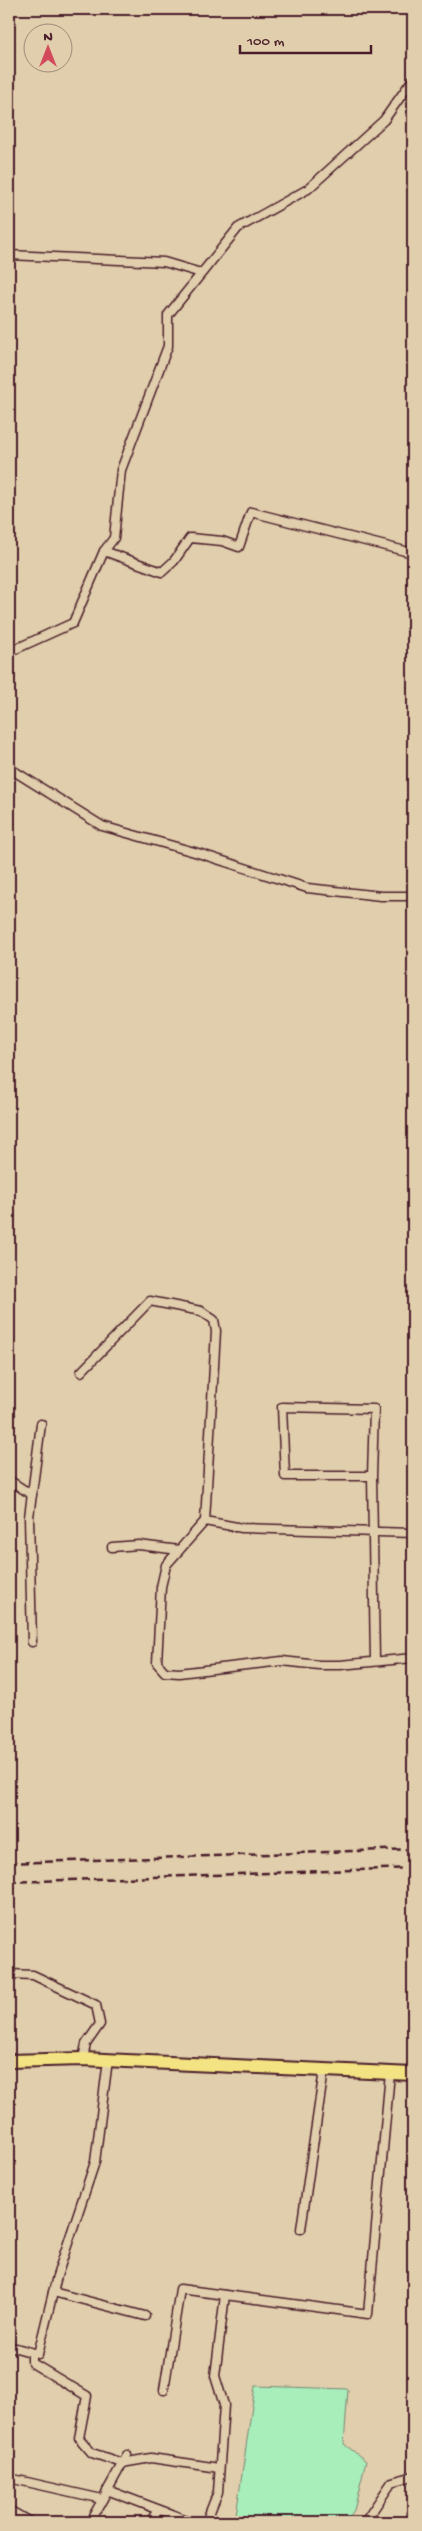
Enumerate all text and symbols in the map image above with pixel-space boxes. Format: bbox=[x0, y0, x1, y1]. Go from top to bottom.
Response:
north arrow bbox=[22, 22, 72, 72]
scale bar bbox=[240, 22, 371, 54]
text: N bbox=[43, 29, 53, 46]
text: 100 m bbox=[246, 33, 285, 51]

